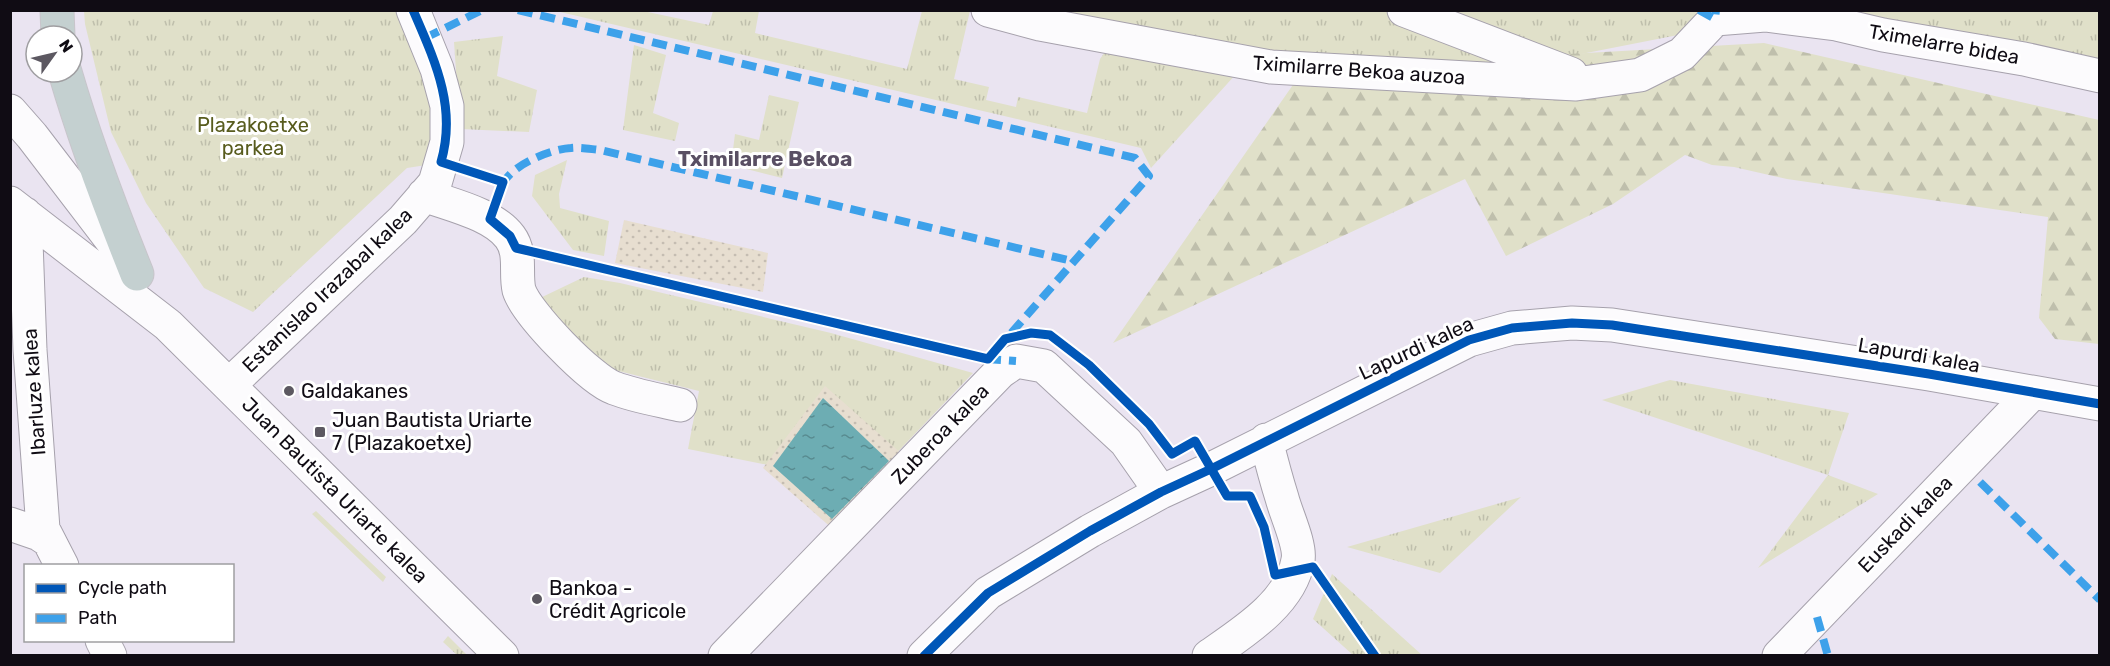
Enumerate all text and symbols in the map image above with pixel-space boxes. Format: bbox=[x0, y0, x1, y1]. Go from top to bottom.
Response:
street label: Tximelarre bidea bbox=[1867, 19, 2021, 69]
north arrow bbox=[24, 24, 84, 84]
text: N bbox=[55, 36, 77, 56]
street label: Tximilarre Bekoa auzoa bbox=[1252, 51, 1466, 89]
park label: Plazakoetxe parkea bbox=[197, 113, 309, 160]
district label: Tximilarre Bekoa bbox=[678, 146, 852, 171]
street label: Estanislao Irazabal kalea bbox=[237, 203, 417, 377]
street label: Lapurdi kalea bbox=[1355, 311, 1477, 385]
street label: Ibarluze kalea bbox=[18, 328, 50, 456]
street label: Lapurdi kalea bbox=[1856, 332, 1982, 378]
place label: Galdakanes bbox=[301, 379, 408, 403]
street label: Zuberoa kalea bbox=[886, 379, 994, 489]
marker: Galdakanes bbox=[282, 384, 296, 398]
street label: Juan Bautista Uriarte kalea bbox=[237, 392, 433, 588]
place label: Juan Bautista Uriarte 7 (Plazakoetxe) bbox=[332, 408, 532, 455]
marker: Juan Bautista Uriarte 7 (Plazakoetxe) bbox=[313, 425, 327, 439]
street label: Euskadi kalea bbox=[1853, 471, 1957, 577]
legend bbox=[24, 564, 234, 642]
place label: Bankoa - Crédit Agricole bbox=[549, 576, 686, 623]
text: Cycle path bbox=[78, 577, 167, 599]
marker: Bankoa - Crédit Agricole bbox=[530, 592, 544, 606]
text: Path bbox=[78, 607, 117, 629]

